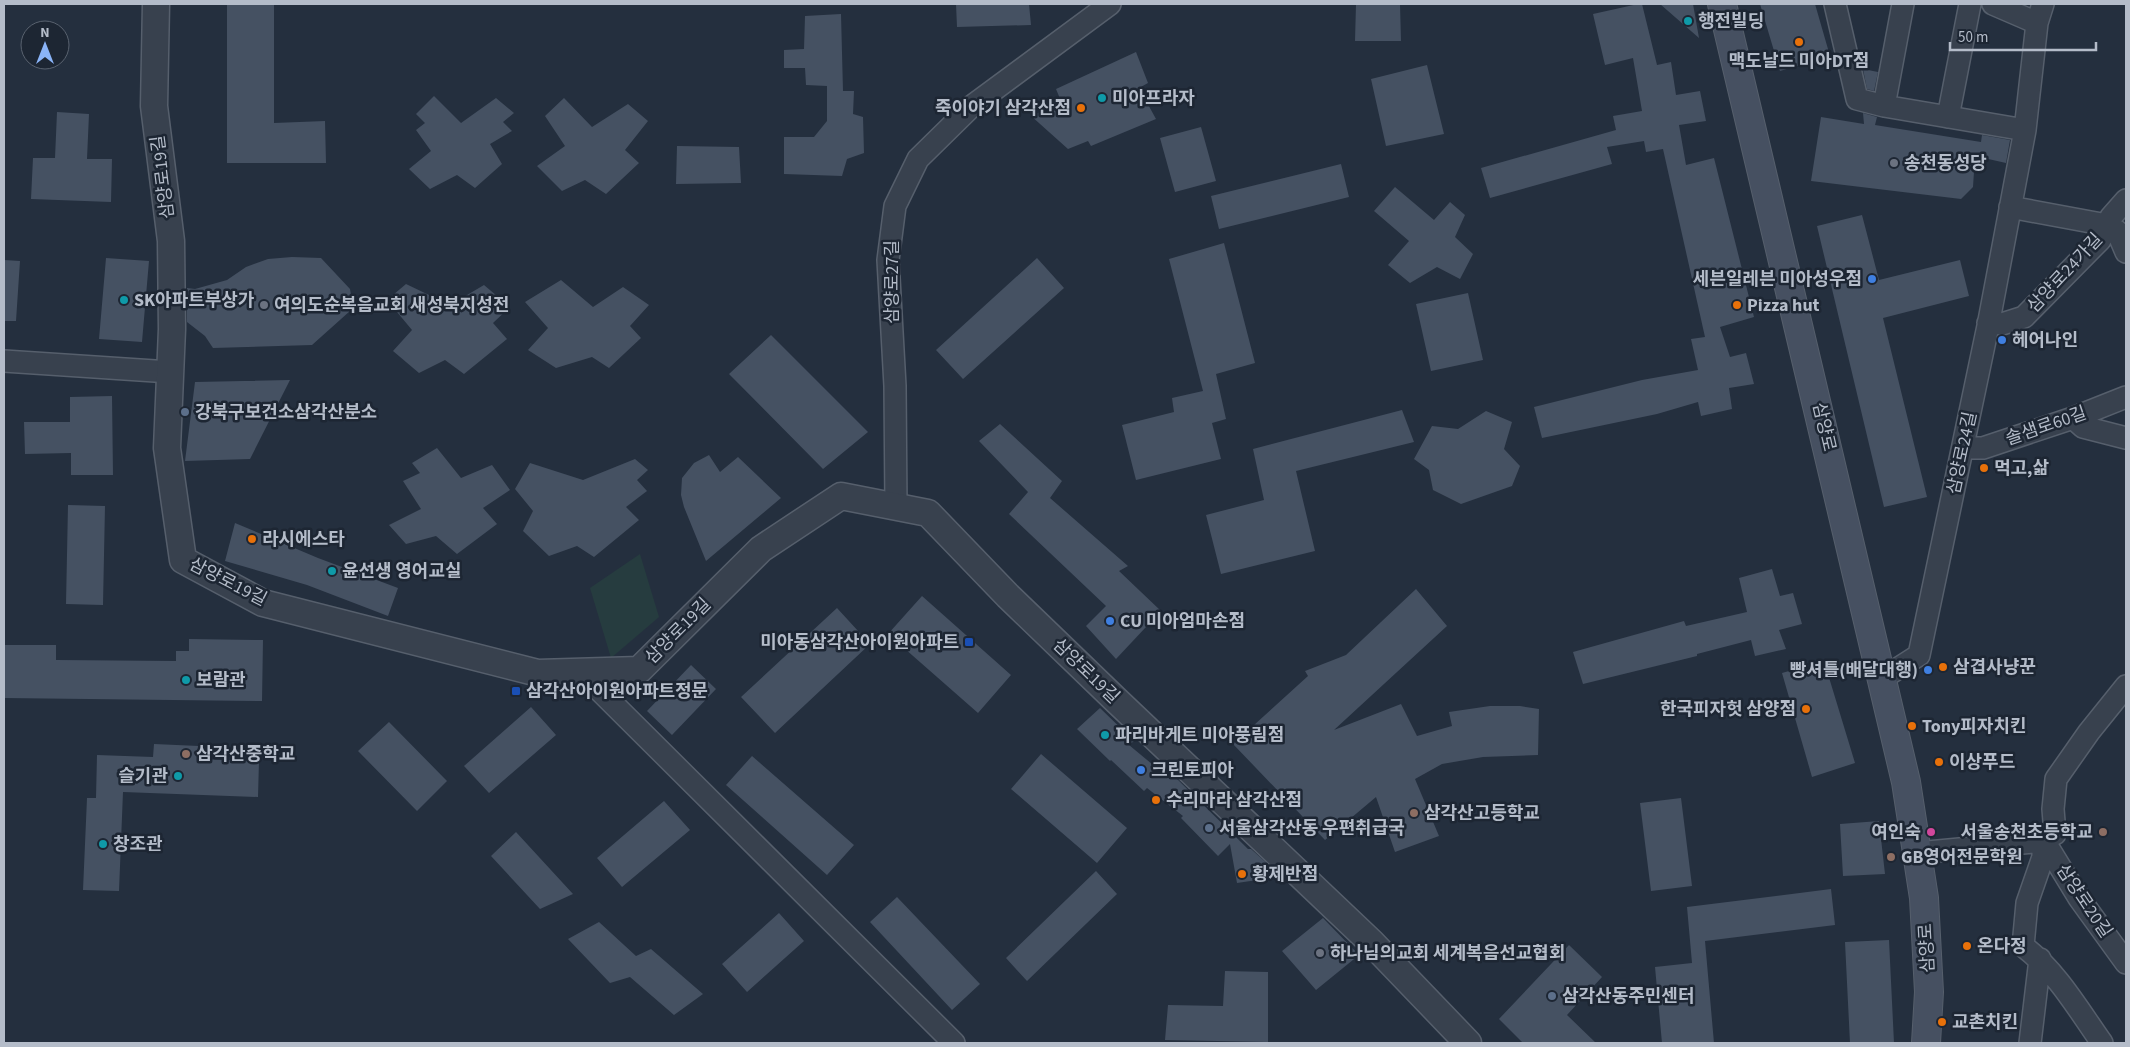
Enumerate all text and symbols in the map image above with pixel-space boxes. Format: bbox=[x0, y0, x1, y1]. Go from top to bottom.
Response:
place label: 행전빌딩 bbox=[1698, 9, 1764, 34]
marker: 행전빌딩 bbox=[1682, 15, 1694, 27]
north arrow bbox=[20, 20, 70, 70]
scale bar bbox=[1950, 20, 2096, 52]
text: N bbox=[40, 23, 50, 43]
text: 50 m bbox=[1958, 27, 1988, 48]
marker: 맥도날드 미아DT점 bbox=[1793, 36, 1805, 48]
place label: 맥도날드 미아DT점 bbox=[1729, 49, 1869, 74]
place label: 미아프라자 bbox=[1112, 86, 1195, 111]
marker: 미아프라자 bbox=[1096, 92, 1108, 104]
place label: 죽이야기 삼각산점 bbox=[935, 96, 1071, 121]
marker: 죽이야기 삼각산점 bbox=[1075, 102, 1087, 114]
street label: 삼양로19길 bbox=[145, 134, 181, 220]
place label: 송천동성당 bbox=[1904, 151, 1987, 176]
marker: 송천동성당 bbox=[1888, 157, 1900, 169]
street label: 삼양로24가길 bbox=[2022, 228, 2108, 318]
street label: 삼양로27길 bbox=[880, 240, 905, 324]
place label: 세븐일레븐 미아성우점 bbox=[1693, 267, 1862, 292]
marker: 세븐일레븐 미아성우점 bbox=[1866, 273, 1878, 285]
place label: SK아파트부상가 bbox=[134, 288, 255, 313]
place label: 여의도순복음교회 새성북지성전 bbox=[274, 293, 509, 318]
place label: Pizza hut bbox=[1747, 293, 1820, 318]
marker: SK아파트부상가 bbox=[118, 294, 130, 306]
marker: 여의도순복음교회 새성북지성전 bbox=[258, 299, 270, 311]
marker: Pizza hut bbox=[1731, 299, 1743, 311]
place label: 헤어나인 bbox=[2012, 328, 2078, 353]
marker: 헤어나인 bbox=[1996, 334, 2008, 346]
place label: 강북구보건소삼각산분소 bbox=[195, 400, 377, 425]
street label: 삼양로 bbox=[1806, 400, 1842, 454]
street label: 솔샘로60길 bbox=[2002, 400, 2090, 452]
marker: 강북구보건소삼각산분소 bbox=[179, 406, 191, 418]
street label: 삼양로24길 bbox=[1941, 409, 1983, 497]
place label: 먹고,삶 bbox=[1994, 456, 2050, 481]
marker: 먹고,삶 bbox=[1978, 462, 1990, 474]
place label: 라시에스타 bbox=[262, 527, 345, 552]
marker: 라시에스타 bbox=[246, 533, 258, 545]
street label: 삼양로19길 bbox=[185, 552, 271, 612]
place label: 윤선생 영어교실 bbox=[342, 559, 462, 584]
marker: 윤선생 영어교실 bbox=[326, 565, 338, 577]
street label: 삼양로19길 bbox=[639, 592, 717, 670]
place label: CU 미아엄마손점 bbox=[1120, 609, 1245, 634]
marker: CU 미아엄마손점 bbox=[1104, 615, 1116, 627]
place label: 미아동삼각산아이원아파트 bbox=[760, 630, 959, 655]
street label: 삼양로19길 bbox=[1047, 633, 1125, 709]
marker: 미아동삼각산아이원아파트 bbox=[963, 636, 975, 648]
place label: 삼겹사냥꾼 bbox=[1953, 655, 2036, 680]
place label: 빵셔틀(배달대행) bbox=[1790, 658, 1918, 683]
marker: 삼겹사냥꾼 bbox=[1937, 661, 1949, 673]
marker: 빵셔틀(배달대행) bbox=[1922, 664, 1934, 676]
place label: 보람관 bbox=[196, 668, 246, 693]
marker: 보람관 bbox=[180, 674, 192, 686]
place label: 삼각산아이원아파트정문 bbox=[526, 679, 708, 704]
marker: 삼각산아이원아파트정문 bbox=[510, 685, 522, 697]
place label: 한국피자헛 삼양점 bbox=[1660, 697, 1796, 722]
marker: 한국피자헛 삼양점 bbox=[1800, 703, 1812, 715]
place label: Tony피자치킨 bbox=[1922, 714, 2027, 739]
marker: Tony피자치킨 bbox=[1906, 720, 1918, 732]
place label: 파리바게트 미아풍림점 bbox=[1115, 723, 1284, 748]
marker: 파리바게트 미아풍림점 bbox=[1099, 729, 1111, 741]
place label: 삼각산중학교 bbox=[196, 742, 295, 767]
marker: 삼각산중학교 bbox=[180, 748, 192, 760]
place label: 이상푸드 bbox=[1949, 750, 2015, 775]
marker: 이상푸드 bbox=[1933, 756, 1945, 768]
place label: 크린토피아 bbox=[1151, 758, 1234, 783]
place label: 슬기관 bbox=[118, 764, 168, 789]
marker: 크린토피아 bbox=[1135, 764, 1147, 776]
marker: 슬기관 bbox=[172, 770, 184, 782]
place label: 수리마라 삼각산점 bbox=[1166, 788, 1302, 813]
marker: 수리마라 삼각산점 bbox=[1150, 794, 1162, 806]
place label: 삼각산고등학교 bbox=[1424, 801, 1540, 826]
marker: 삼각산고등학교 bbox=[1408, 807, 1420, 819]
place label: 서울삼각산동 우편취급국 bbox=[1219, 816, 1405, 841]
place label: 여인숙 bbox=[1871, 820, 1921, 845]
place label: 서울송천초등학교 bbox=[1961, 820, 2093, 845]
marker: 서울삼각산동 우편취급국 bbox=[1203, 822, 1215, 834]
marker: 여인숙 bbox=[1925, 826, 1937, 838]
marker: 서울송천초등학교 bbox=[2097, 826, 2109, 838]
place label: 창조관 bbox=[113, 832, 163, 857]
marker: 창조관 bbox=[97, 838, 109, 850]
place label: GB영어전문학원 bbox=[1901, 845, 2023, 870]
marker: GB영어전문학원 bbox=[1885, 851, 1897, 863]
street label: 삼양로20길 bbox=[2050, 859, 2118, 943]
place label: 황제반점 bbox=[1252, 862, 1318, 887]
marker: 황제반점 bbox=[1236, 868, 1248, 880]
street label: 삼양로 bbox=[1913, 923, 1941, 973]
place label: 온다정 bbox=[1977, 934, 2027, 959]
marker: 온다정 bbox=[1961, 940, 1973, 952]
place label: 하나님의교회 세계복음선교협회 bbox=[1330, 941, 1565, 966]
marker: 하나님의교회 세계복음선교협회 bbox=[1314, 947, 1326, 959]
place label: 삼각산동주민센터 bbox=[1562, 984, 1694, 1009]
marker: 삼각산동주민센터 bbox=[1546, 990, 1558, 1002]
place label: 교촌치킨 bbox=[1952, 1010, 2018, 1035]
marker: 교촌치킨 bbox=[1936, 1016, 1948, 1028]

